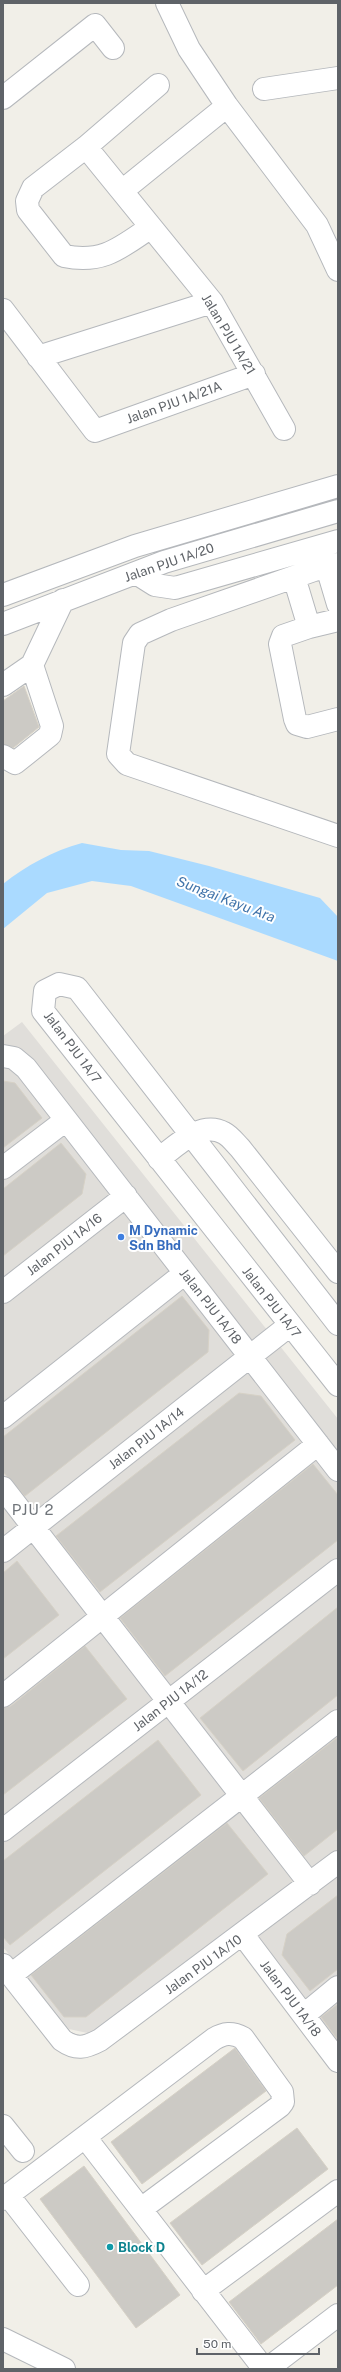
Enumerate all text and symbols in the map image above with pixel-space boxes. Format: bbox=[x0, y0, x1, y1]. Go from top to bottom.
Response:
street label: Jalan PJU 1A/21 bbox=[199, 291, 258, 377]
street label: Jalan PJU 1A/21A bbox=[125, 378, 224, 427]
street label: Jalan PJU 1A/20 bbox=[122, 540, 216, 585]
water label: Sungai Kayu Ara bbox=[175, 873, 277, 925]
street label: Jalan PJU 1A/7 bbox=[41, 1009, 105, 1086]
street label: Jalan PJU 1A/16 bbox=[24, 1210, 105, 1278]
place label: M Dynamic Sdn Bhd bbox=[129, 1223, 198, 1253]
marker: M Dynamic Sdn Bhd bbox=[116, 1232, 126, 1242]
street label: Jalan PJU 1A/7 bbox=[239, 1264, 304, 1341]
street label: Jalan PJU 1A/18 bbox=[176, 1266, 245, 1347]
street label: Jalan PJU 1A/14 bbox=[106, 1404, 187, 1472]
district label: PJU 2 bbox=[12, 1501, 54, 1518]
street label: Jalan PJU 1A/12 bbox=[130, 1666, 211, 1734]
street label: Jalan PJU 1A/10 bbox=[162, 1932, 245, 1997]
street label: Jalan PJU 1A/18 bbox=[257, 1957, 324, 2039]
place label: Block D bbox=[118, 2240, 165, 2255]
marker: Block D bbox=[105, 2242, 115, 2252]
scale bar bbox=[197, 2330, 319, 2356]
text: 50 m bbox=[203, 2337, 231, 2351]

